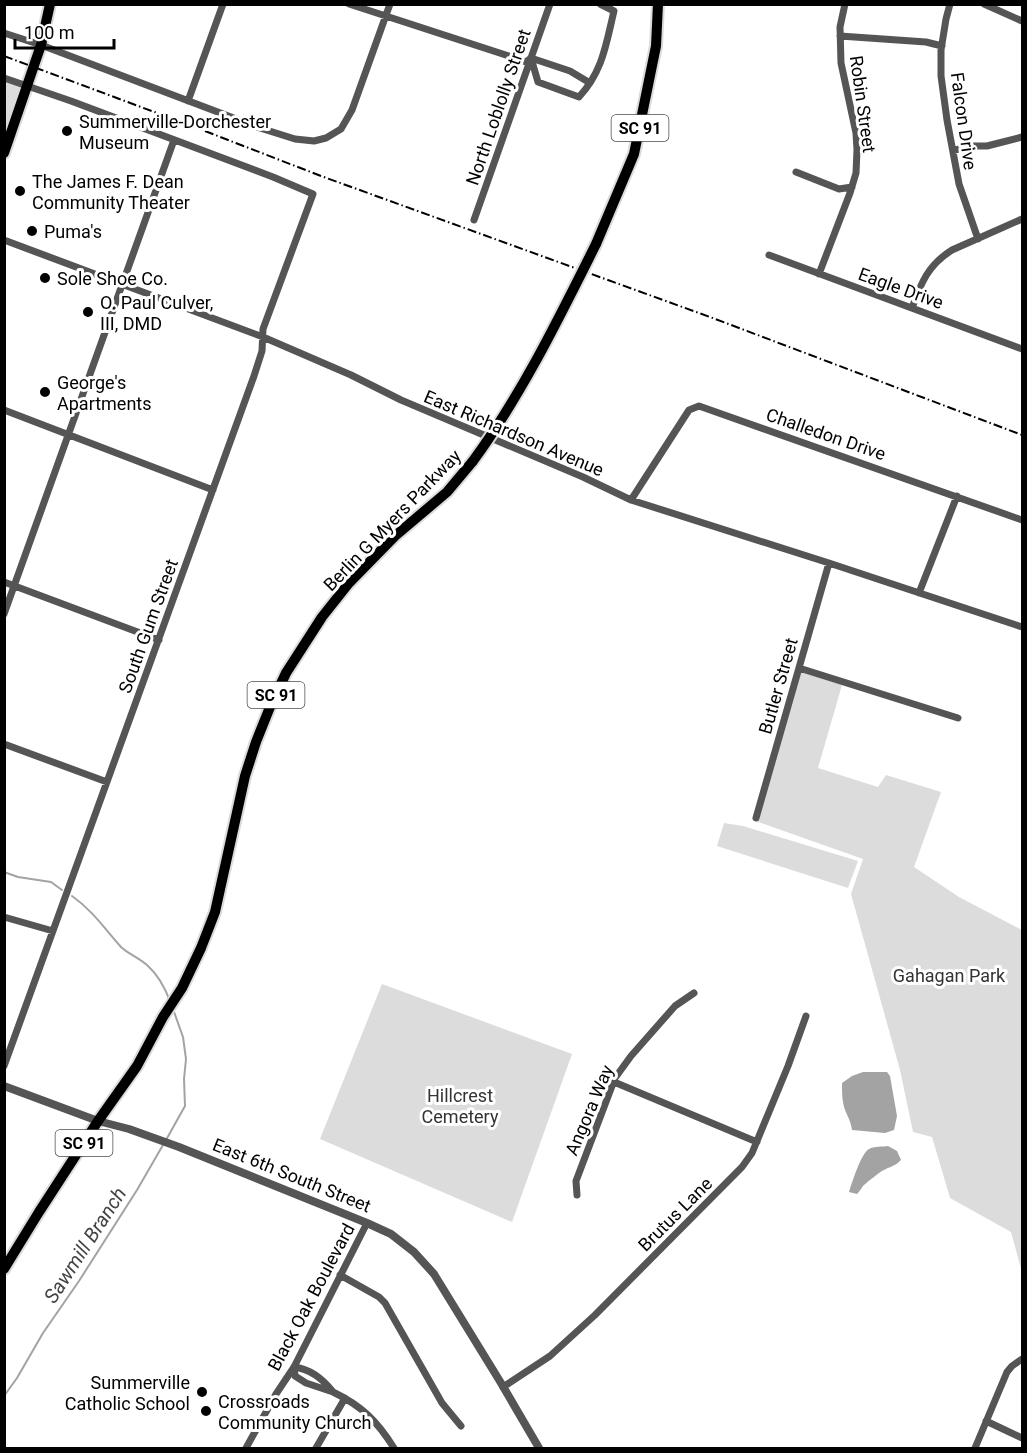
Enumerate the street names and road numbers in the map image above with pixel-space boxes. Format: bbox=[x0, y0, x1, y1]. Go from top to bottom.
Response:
street label: North Loblolly Street bbox=[461, 26, 535, 188]
street label: Robin Street bbox=[846, 54, 880, 154]
street label: Falcon Drive bbox=[947, 71, 981, 171]
road number: SC 91 bbox=[612, 115, 668, 141]
street label: Eagle Drive bbox=[856, 263, 946, 313]
street label: East Richardson Avenue bbox=[421, 386, 607, 480]
street label: Challedon Drive bbox=[763, 404, 889, 464]
street label: Berlin G Myers Parkway bbox=[319, 445, 465, 595]
street label: South Gum Street bbox=[114, 556, 182, 696]
street label: Butler Street bbox=[754, 635, 802, 736]
road number: SC 91 bbox=[248, 682, 304, 708]
street label: Angora Way bbox=[561, 1061, 618, 1158]
road number: SC 91 bbox=[56, 1130, 112, 1156]
street label: East 6th South Street bbox=[210, 1134, 374, 1216]
street label: Brutus Lane bbox=[634, 1173, 716, 1255]
street label: Black Oak Boulevard bbox=[263, 1220, 359, 1374]

